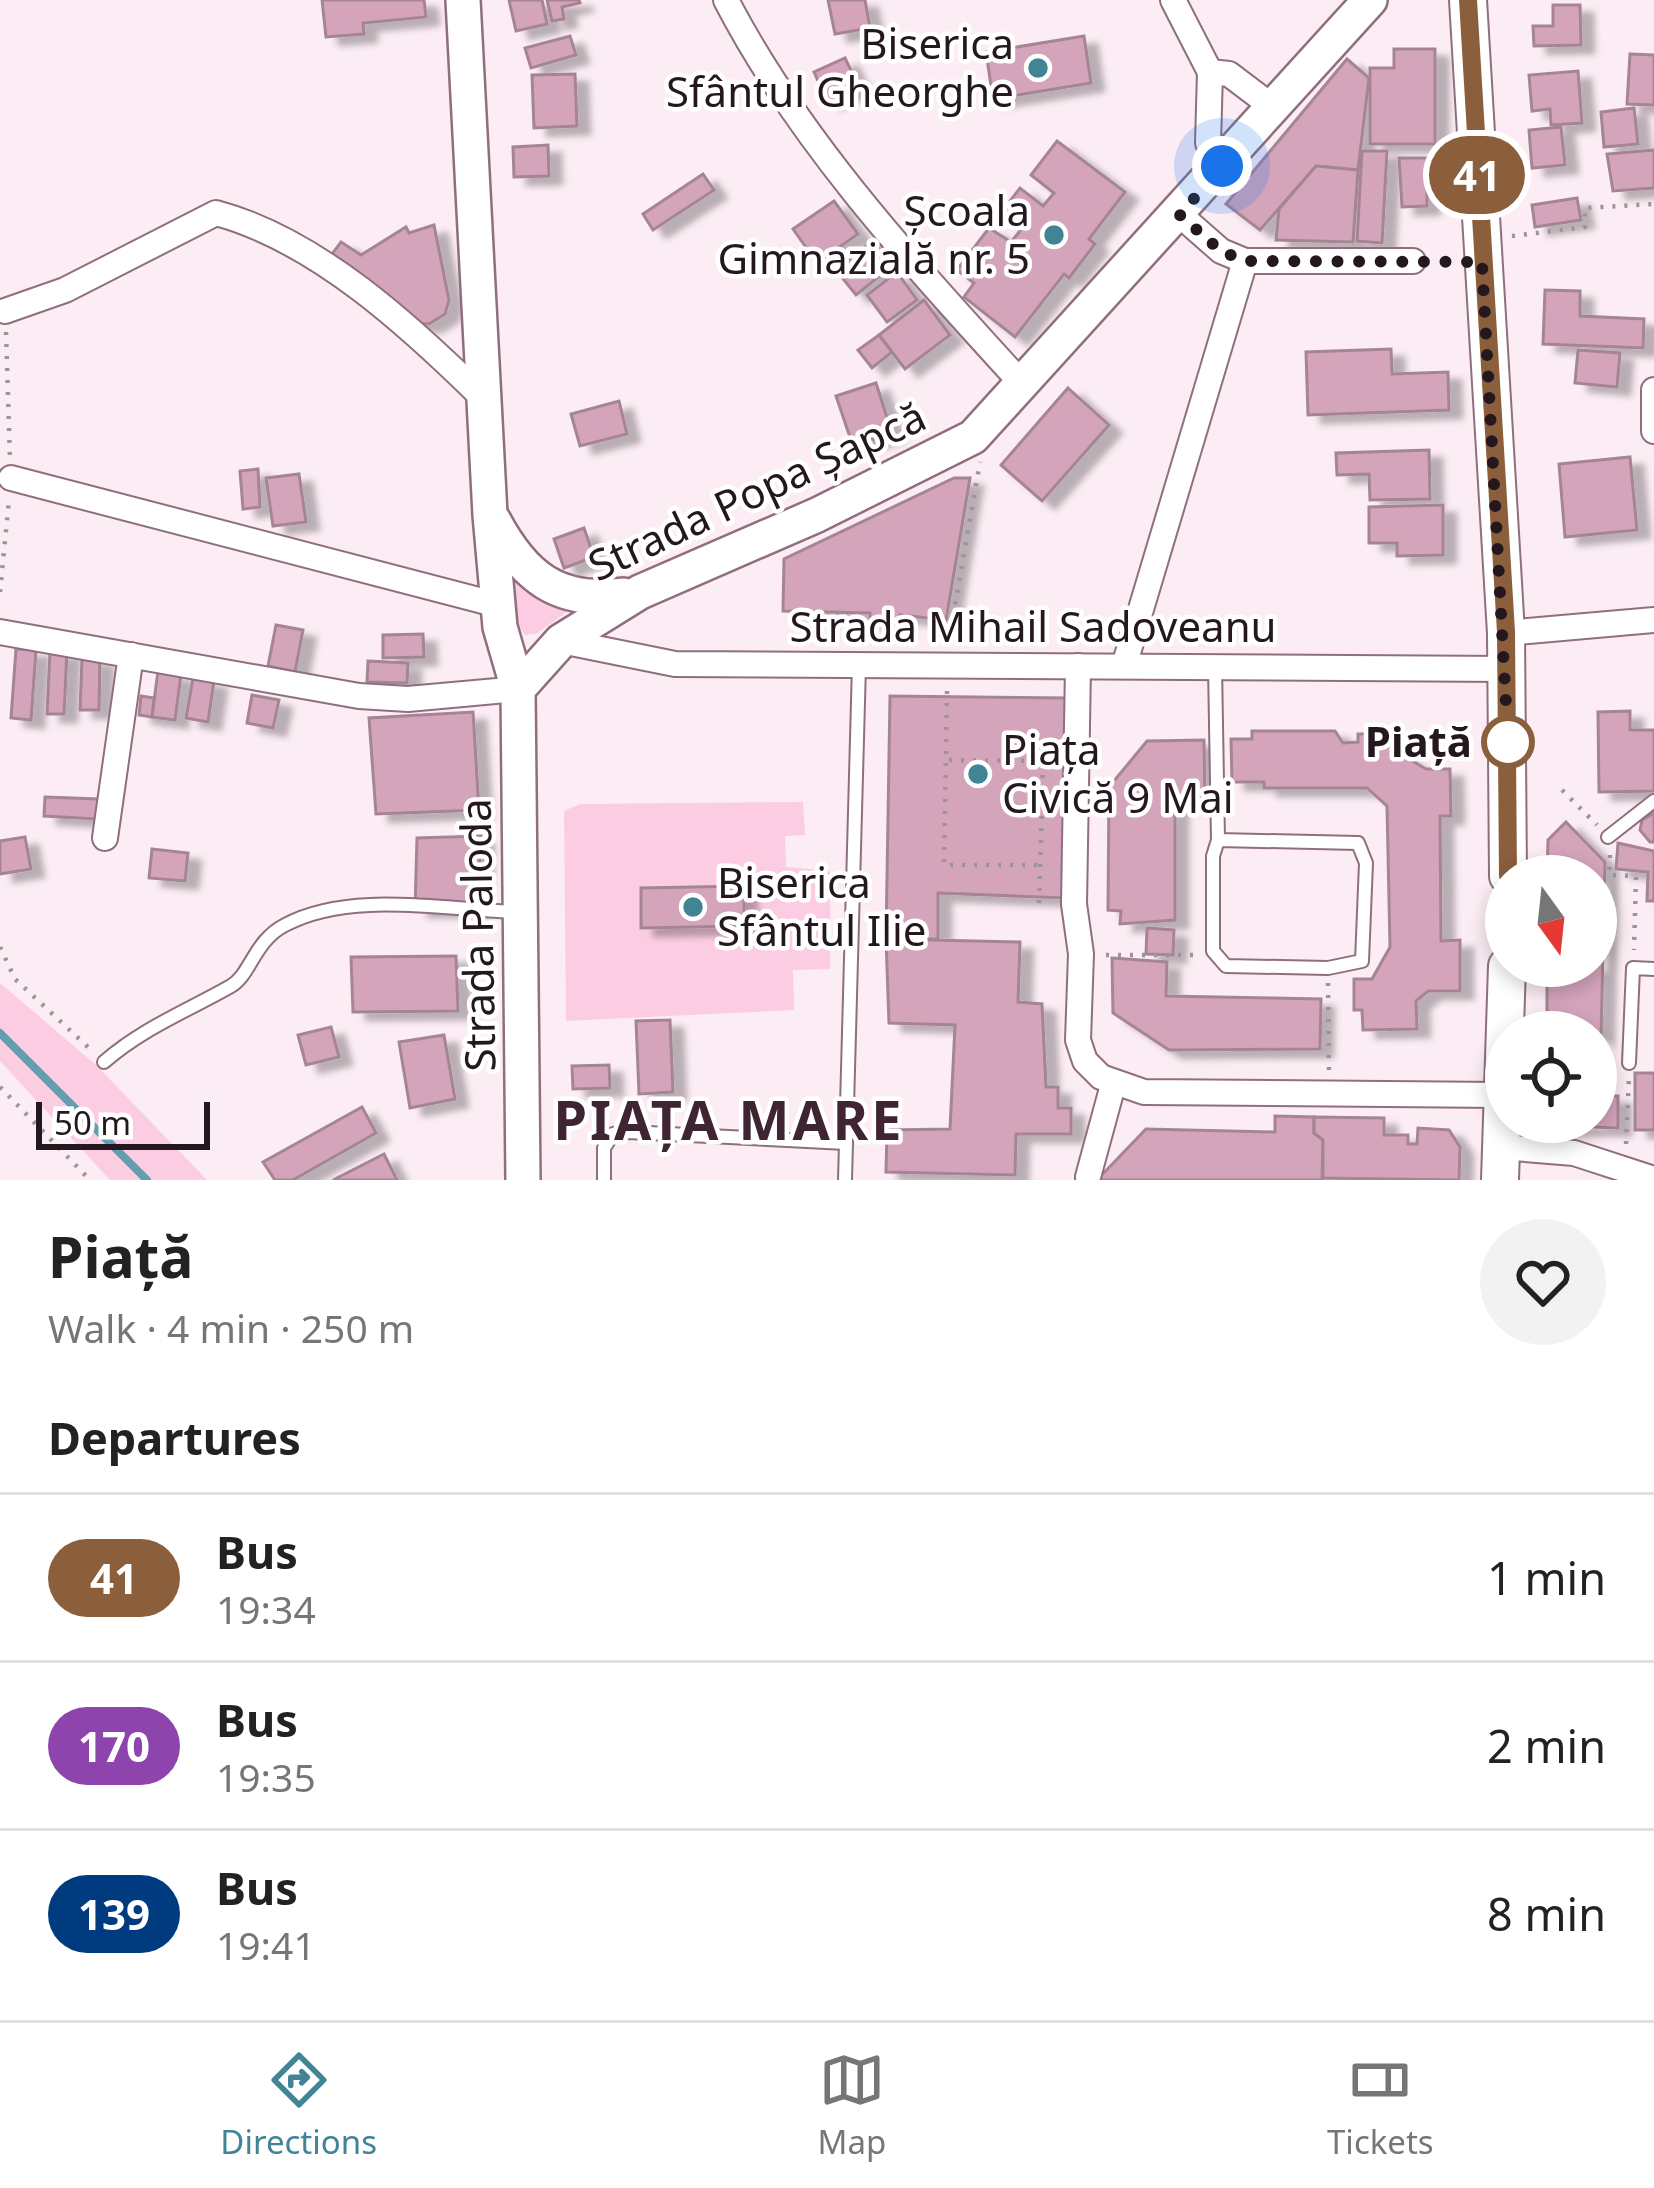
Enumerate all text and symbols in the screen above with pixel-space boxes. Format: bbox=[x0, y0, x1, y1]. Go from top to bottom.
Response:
place label: Biserica Sfântul Gheorghe bbox=[666, 14, 1014, 119]
marker: Biserica Sfântul Gheorghe bbox=[1025, 55, 1051, 81]
your location bbox=[1192, 136, 1252, 196]
line badge: 41 bbox=[1423, 136, 1531, 214]
text: 41 bbox=[1453, 146, 1501, 203]
place label: Școala Gimnazială nr. 5 bbox=[718, 181, 1030, 286]
marker: Școala Gimnazială nr. 5 bbox=[1041, 222, 1067, 248]
street label: Strada Popa Șapcă bbox=[579, 386, 934, 593]
street label: Strada Mihail Sadoveanu bbox=[789, 597, 1277, 654]
place label: Piață bbox=[1365, 712, 1472, 769]
marker: Piață bbox=[1483, 717, 1533, 767]
place label: Piața Civică 9 Mai bbox=[1002, 720, 1234, 825]
marker: Piața Civică 9 Mai bbox=[965, 761, 991, 787]
street label: Strada Paloda bbox=[446, 798, 507, 1072]
place label: Biserica Sfântul Ilie bbox=[717, 853, 927, 958]
north arrow bbox=[1485, 855, 1617, 987]
map controls bbox=[1485, 855, 1617, 1143]
marker: Biserica Sfântul Ilie bbox=[680, 894, 706, 920]
button: locate bbox=[1485, 1011, 1617, 1143]
district label: PIAȚA MARE bbox=[554, 1082, 904, 1156]
scale bar bbox=[36, 1096, 210, 1149]
text: 50 m bbox=[54, 1100, 131, 1145]
text: Piață bbox=[48, 1217, 193, 1295]
button: heart bbox=[1480, 1219, 1606, 1345]
text: Walk · 4 min · 250 m bbox=[48, 1301, 414, 1354]
text: Departures bbox=[48, 1407, 301, 1468]
text: Bus bbox=[216, 1521, 298, 1582]
text: 1 min bbox=[1487, 1547, 1606, 1608]
text: 41 bbox=[90, 1549, 138, 1606]
text: 19:34 bbox=[216, 1582, 316, 1635]
text: Bus bbox=[216, 1689, 298, 1750]
text: 2 min bbox=[1487, 1715, 1606, 1776]
text: 170 bbox=[78, 1717, 150, 1774]
text: 19:35 bbox=[216, 1750, 316, 1803]
text: Bus bbox=[216, 1857, 298, 1918]
text: 8 min bbox=[1487, 1883, 1606, 1944]
text: 139 bbox=[78, 1885, 150, 1942]
text: 19:41 bbox=[216, 1918, 316, 1971]
tab: Directions bbox=[220, 2047, 377, 2164]
tab: Map bbox=[818, 2047, 886, 2164]
tab: Tickets bbox=[1327, 2047, 1434, 2164]

